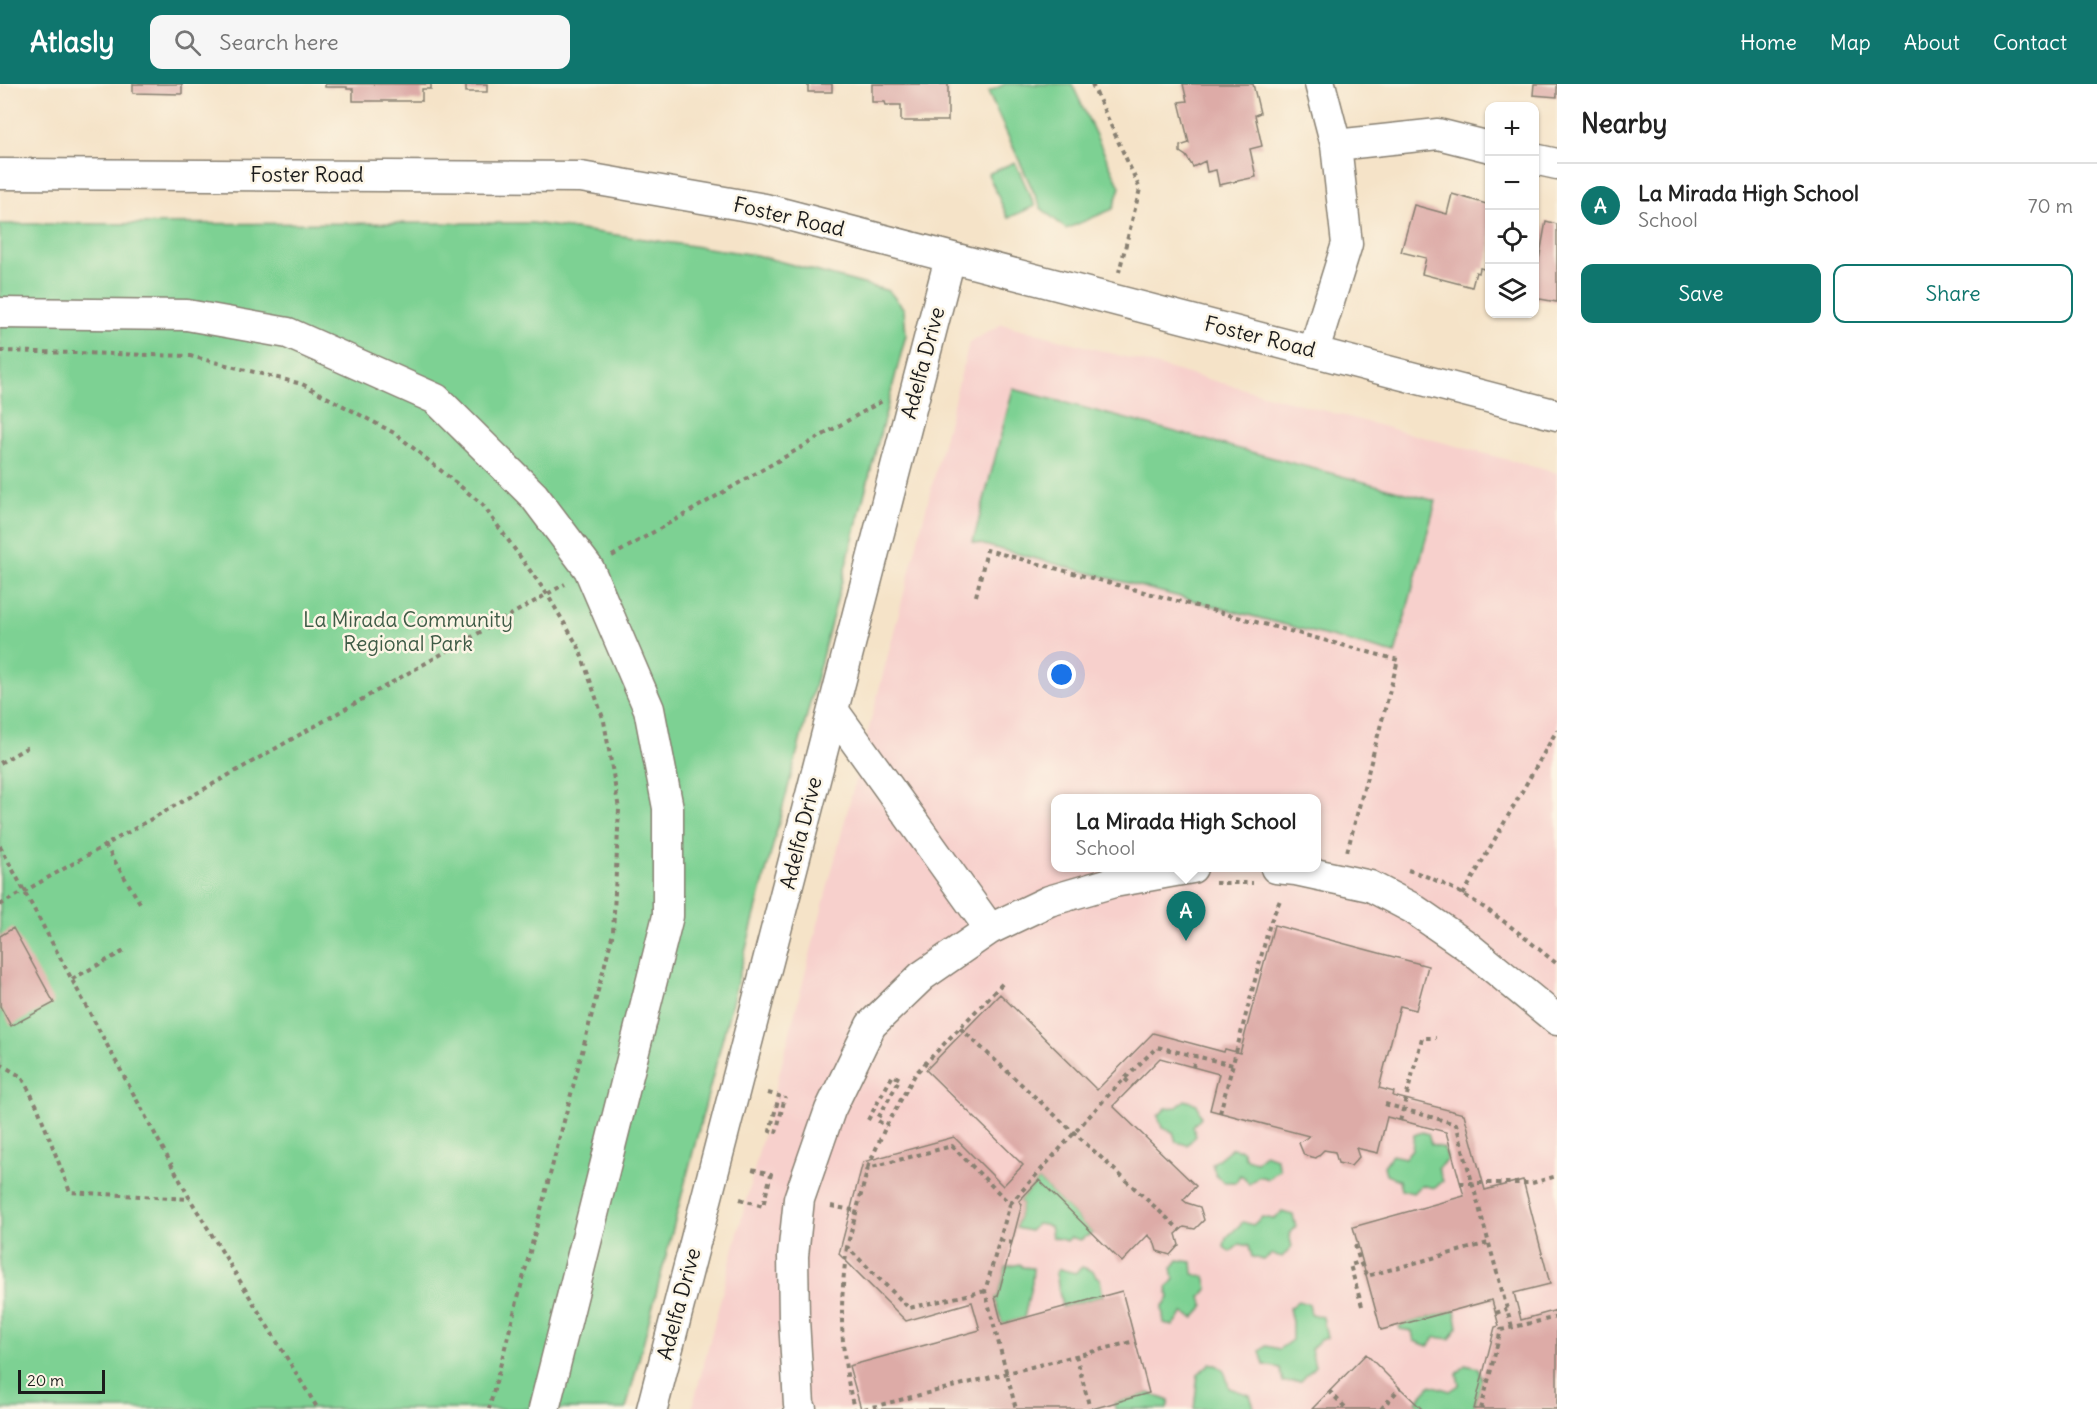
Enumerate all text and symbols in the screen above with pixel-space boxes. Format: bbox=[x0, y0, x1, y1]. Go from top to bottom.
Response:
search box bbox=[150, 15, 570, 69]
text: Atlasly bbox=[30, 24, 114, 60]
icon: search bbox=[171, 26, 204, 59]
text: Search here bbox=[219, 28, 339, 56]
text: Home bbox=[1740, 29, 1797, 56]
text: Map bbox=[1830, 29, 1871, 56]
text: About bbox=[1904, 29, 1960, 56]
text: Contact bbox=[1993, 29, 2067, 56]
map controls bbox=[1485, 102, 1539, 318]
button: + bbox=[1485, 102, 1539, 156]
text: Nearby bbox=[1581, 107, 1667, 140]
button: − bbox=[1485, 156, 1539, 210]
street label: Foster Road bbox=[250, 161, 364, 188]
text: La Mirada High School bbox=[1638, 179, 1859, 207]
street label: Foster Road bbox=[731, 191, 847, 242]
text: A bbox=[1594, 193, 1607, 218]
text: 70 m bbox=[2028, 193, 2073, 218]
text: School bbox=[1638, 207, 1698, 232]
button: locate bbox=[1485, 210, 1539, 264]
button: layers bbox=[1485, 264, 1539, 318]
button: Save bbox=[1581, 264, 1821, 323]
button: Share bbox=[1833, 264, 2073, 323]
street label: Adelfa Drive bbox=[895, 304, 950, 422]
street label: Foster Road bbox=[1202, 310, 1318, 363]
park label: La Mirada Community Regional Park bbox=[303, 606, 513, 657]
your location bbox=[1047, 660, 1076, 689]
street label: Adelfa Drive bbox=[774, 774, 828, 892]
popup bbox=[1051, 794, 1321, 872]
text: La Mirada High School bbox=[1076, 807, 1296, 835]
text: School bbox=[1076, 835, 1135, 860]
pin: A bbox=[1166, 892, 1206, 941]
street label: Adelfa Drive bbox=[651, 1245, 706, 1363]
scale bar bbox=[18, 1367, 105, 1394]
text: 20 m bbox=[27, 1370, 64, 1390]

